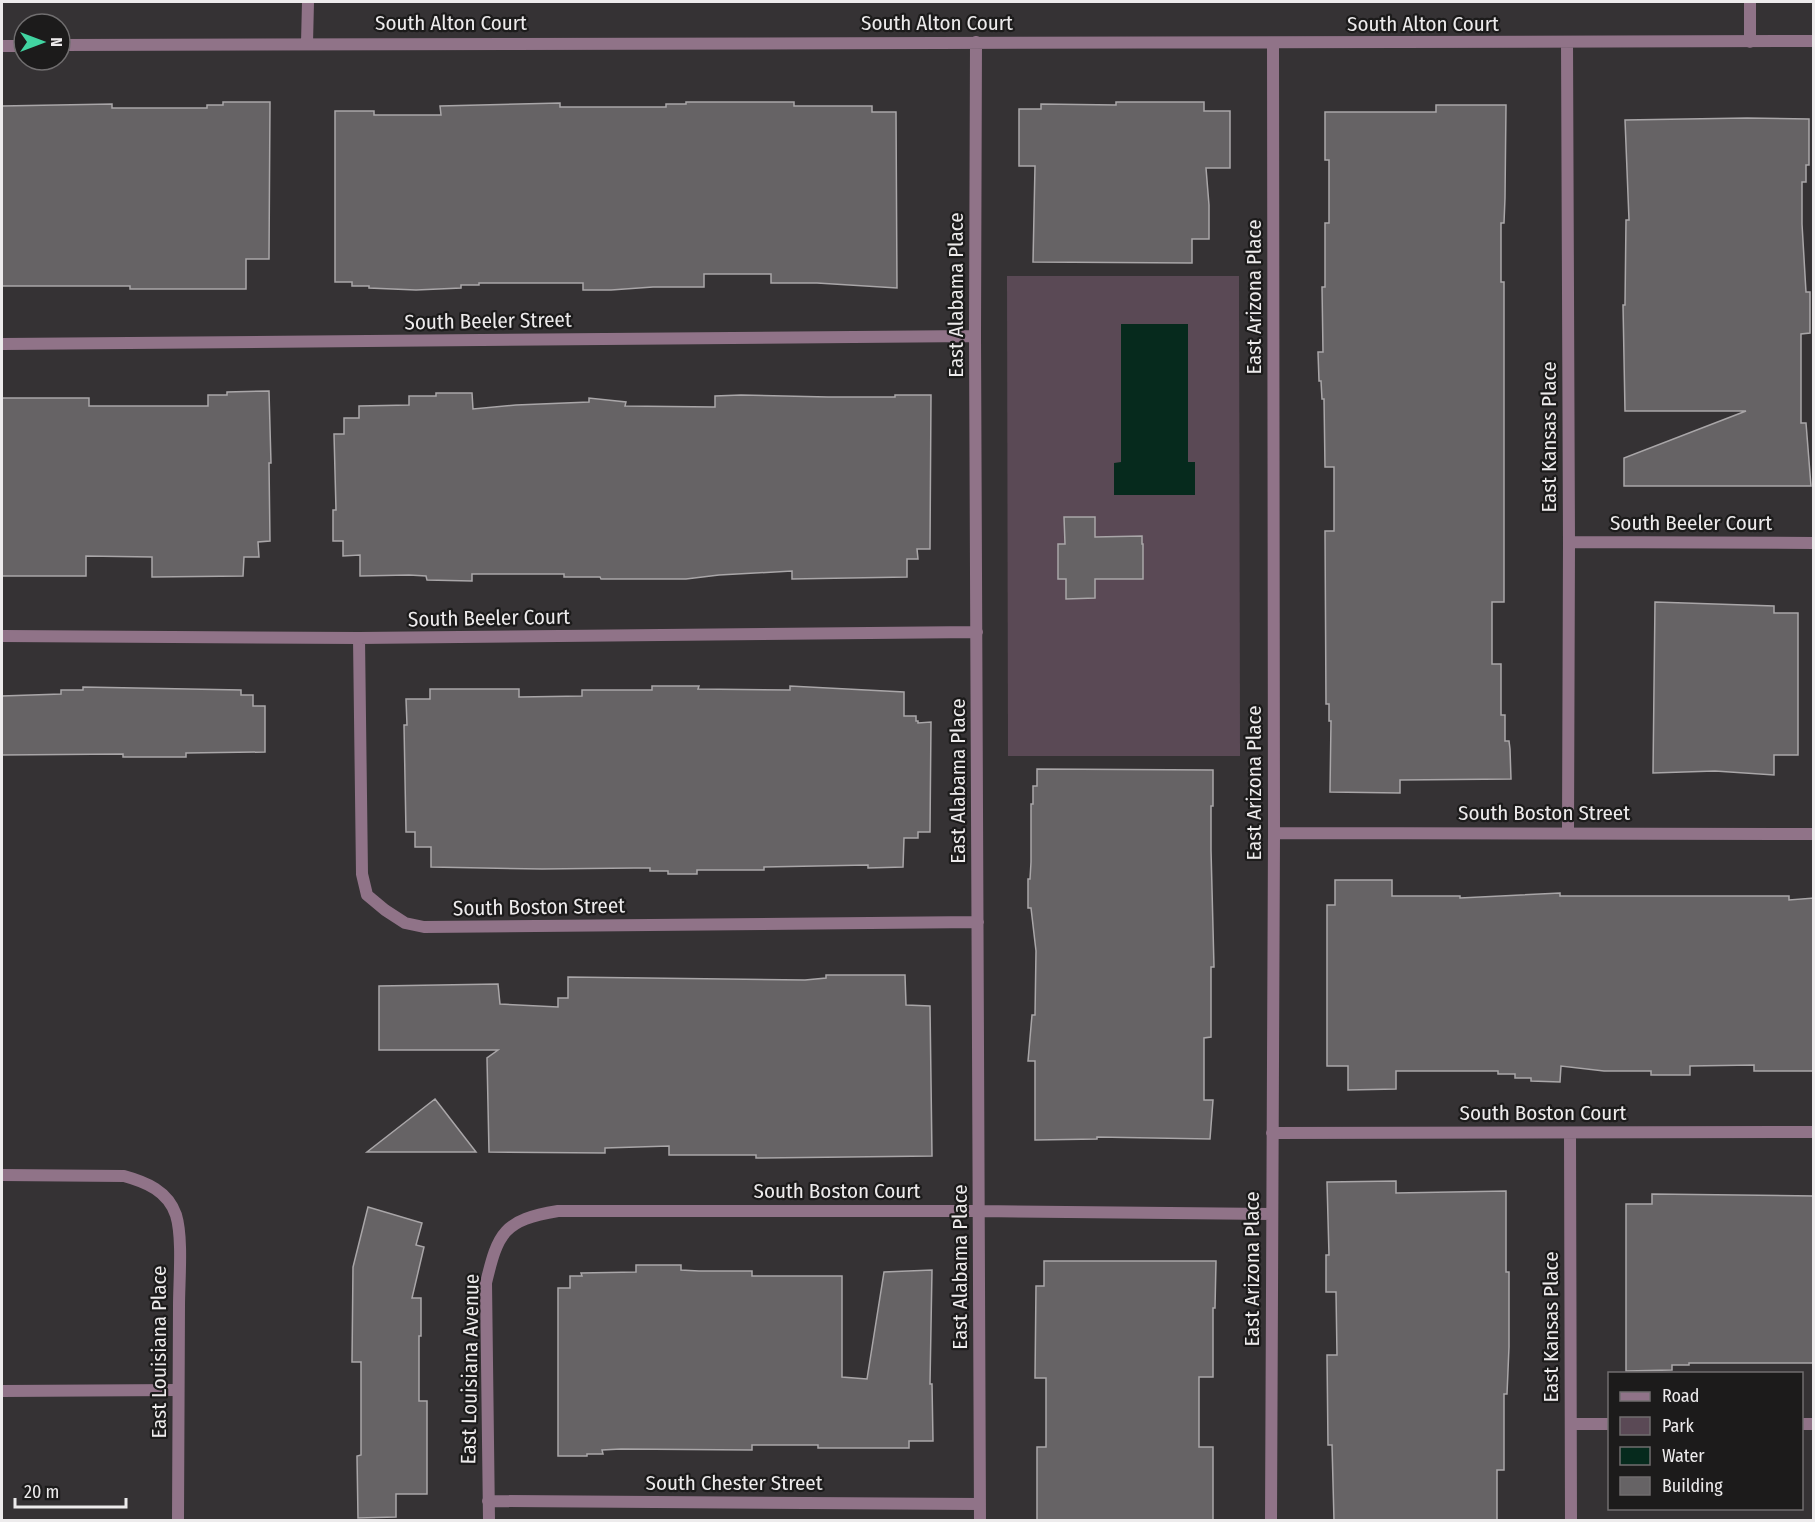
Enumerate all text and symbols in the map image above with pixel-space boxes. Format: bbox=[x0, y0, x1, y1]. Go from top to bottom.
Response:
street label: South Alton Court bbox=[375, 10, 527, 36]
street label: South Alton Court bbox=[861, 10, 1013, 36]
street label: South Alton Court bbox=[1347, 11, 1499, 37]
north arrow bbox=[12, 12, 72, 72]
text: N bbox=[47, 37, 66, 47]
street label: East Alabama Place bbox=[943, 212, 969, 378]
street label: East Arizona Place bbox=[1241, 219, 1267, 375]
street label: South Beeler Street bbox=[404, 307, 572, 335]
street label: East Kansas Place bbox=[1536, 361, 1562, 513]
street label: South Beeler Court bbox=[1610, 510, 1772, 536]
street label: South Beeler Court bbox=[408, 604, 570, 632]
street label: East Alabama Place bbox=[945, 698, 971, 864]
street label: East Arizona Place bbox=[1241, 705, 1267, 861]
street label: South Boston Street bbox=[1458, 800, 1630, 826]
street label: South Boston Street bbox=[453, 892, 625, 921]
street label: South Boston Court bbox=[1460, 1100, 1627, 1126]
street label: South Boston Court bbox=[754, 1178, 921, 1204]
street label: East Alabama Place bbox=[947, 1184, 973, 1350]
street label: East Arizona Place bbox=[1239, 1191, 1265, 1347]
street label: East Kansas Place bbox=[1538, 1251, 1564, 1403]
street label: East Louisiana Place bbox=[146, 1266, 172, 1438]
street label: East Louisiana Avenue bbox=[455, 1273, 485, 1465]
legend bbox=[1608, 1372, 1803, 1510]
text: Road bbox=[1662, 1385, 1699, 1407]
text: Park bbox=[1662, 1415, 1695, 1437]
text: Water bbox=[1662, 1445, 1705, 1467]
street label: South Chester Street bbox=[645, 1470, 823, 1496]
scale bar bbox=[15, 1471, 126, 1509]
text: Building bbox=[1662, 1475, 1723, 1497]
text: 20 m bbox=[24, 1481, 59, 1503]

